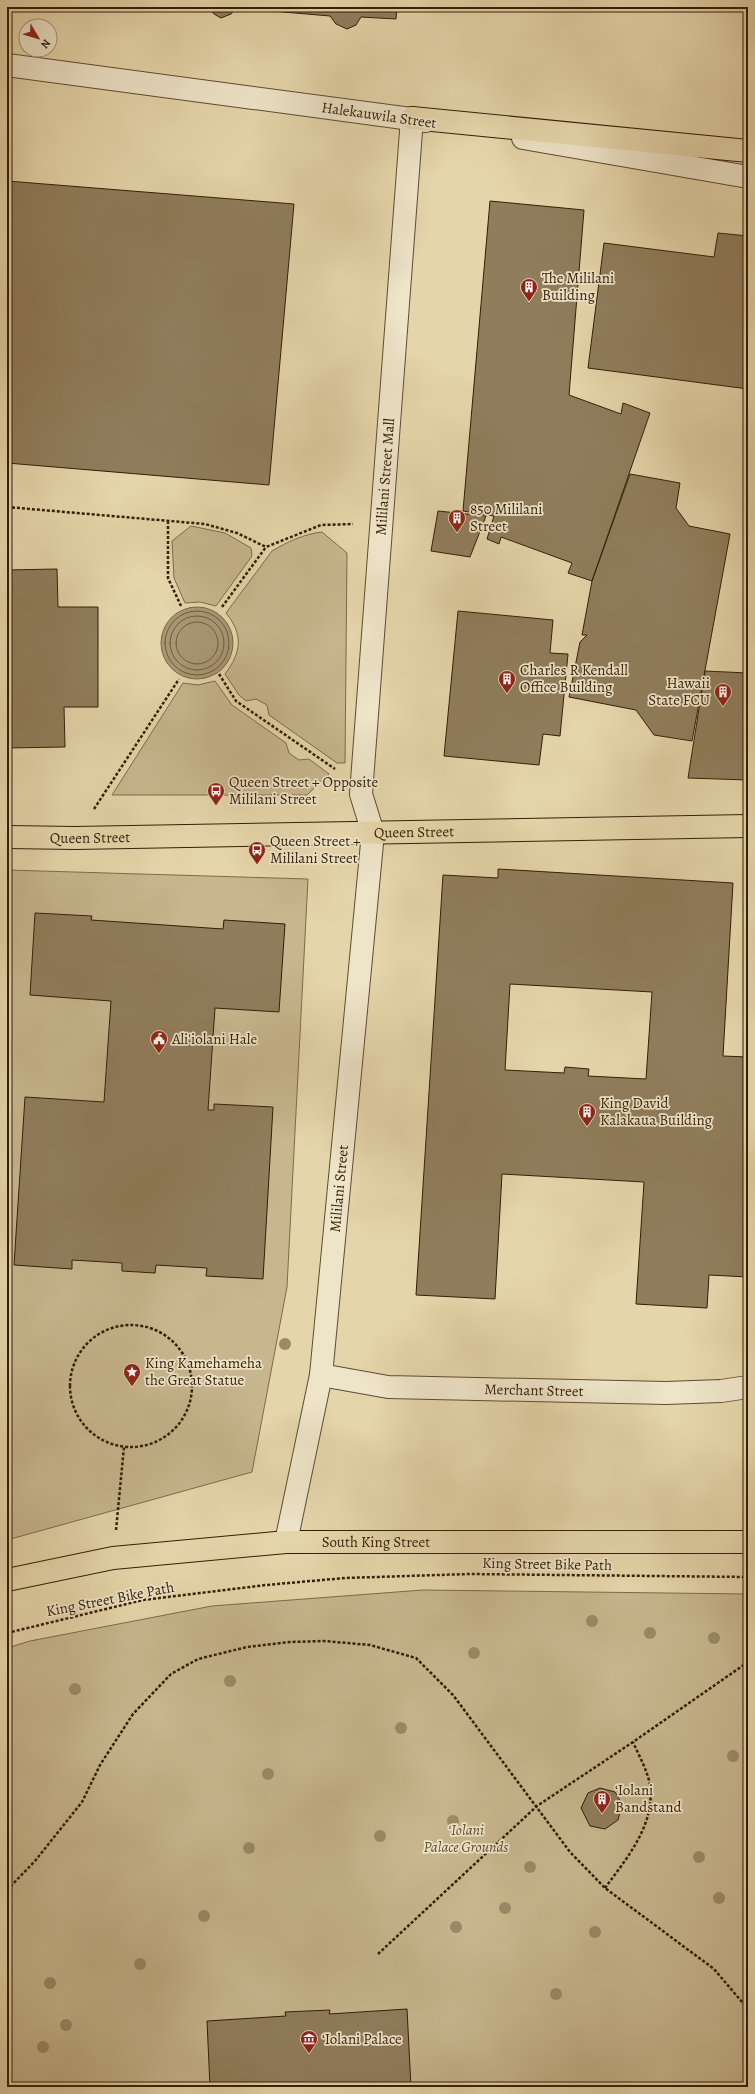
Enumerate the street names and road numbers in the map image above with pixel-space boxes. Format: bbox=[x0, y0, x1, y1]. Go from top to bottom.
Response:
street label: Halekauwila Street bbox=[320, 97, 438, 133]
street label: Mililani Street Mall bbox=[371, 417, 399, 536]
street label: Queen Street bbox=[374, 821, 454, 843]
street label: Queen Street bbox=[50, 827, 130, 848]
street label: Mililani Street bbox=[325, 1144, 353, 1233]
street label: Merchant Street bbox=[484, 1379, 584, 1401]
street label: South King Street bbox=[322, 1532, 430, 1552]
street label: King Street Bike Path bbox=[482, 1553, 612, 1575]
street label: King Street Bike Path bbox=[44, 1577, 176, 1621]

